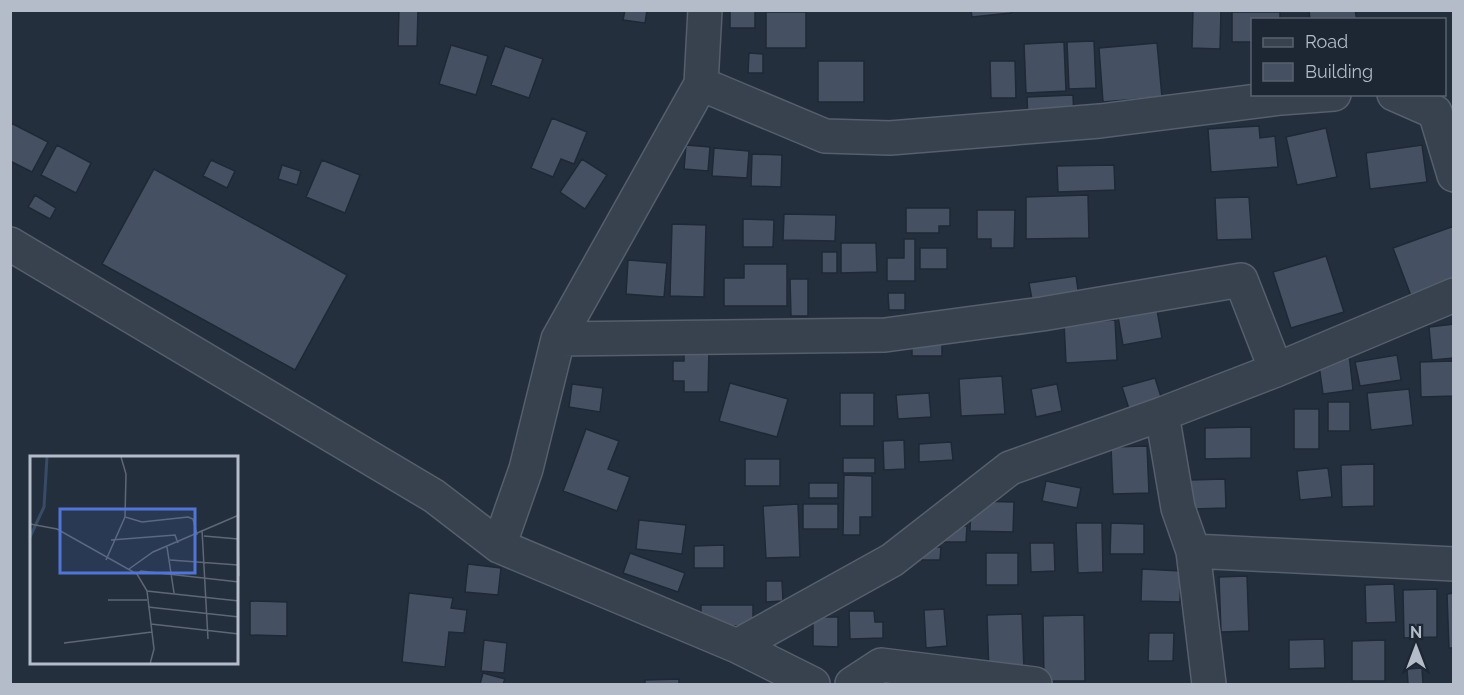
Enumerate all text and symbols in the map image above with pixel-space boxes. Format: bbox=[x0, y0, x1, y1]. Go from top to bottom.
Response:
legend bbox=[1251, 18, 1446, 96]
text: Road bbox=[1305, 31, 1348, 52]
text: Building bbox=[1305, 61, 1373, 82]
inset map bbox=[30, 456, 238, 665]
north arrow bbox=[1386, 617, 1446, 677]
text: N bbox=[1410, 623, 1422, 642]

